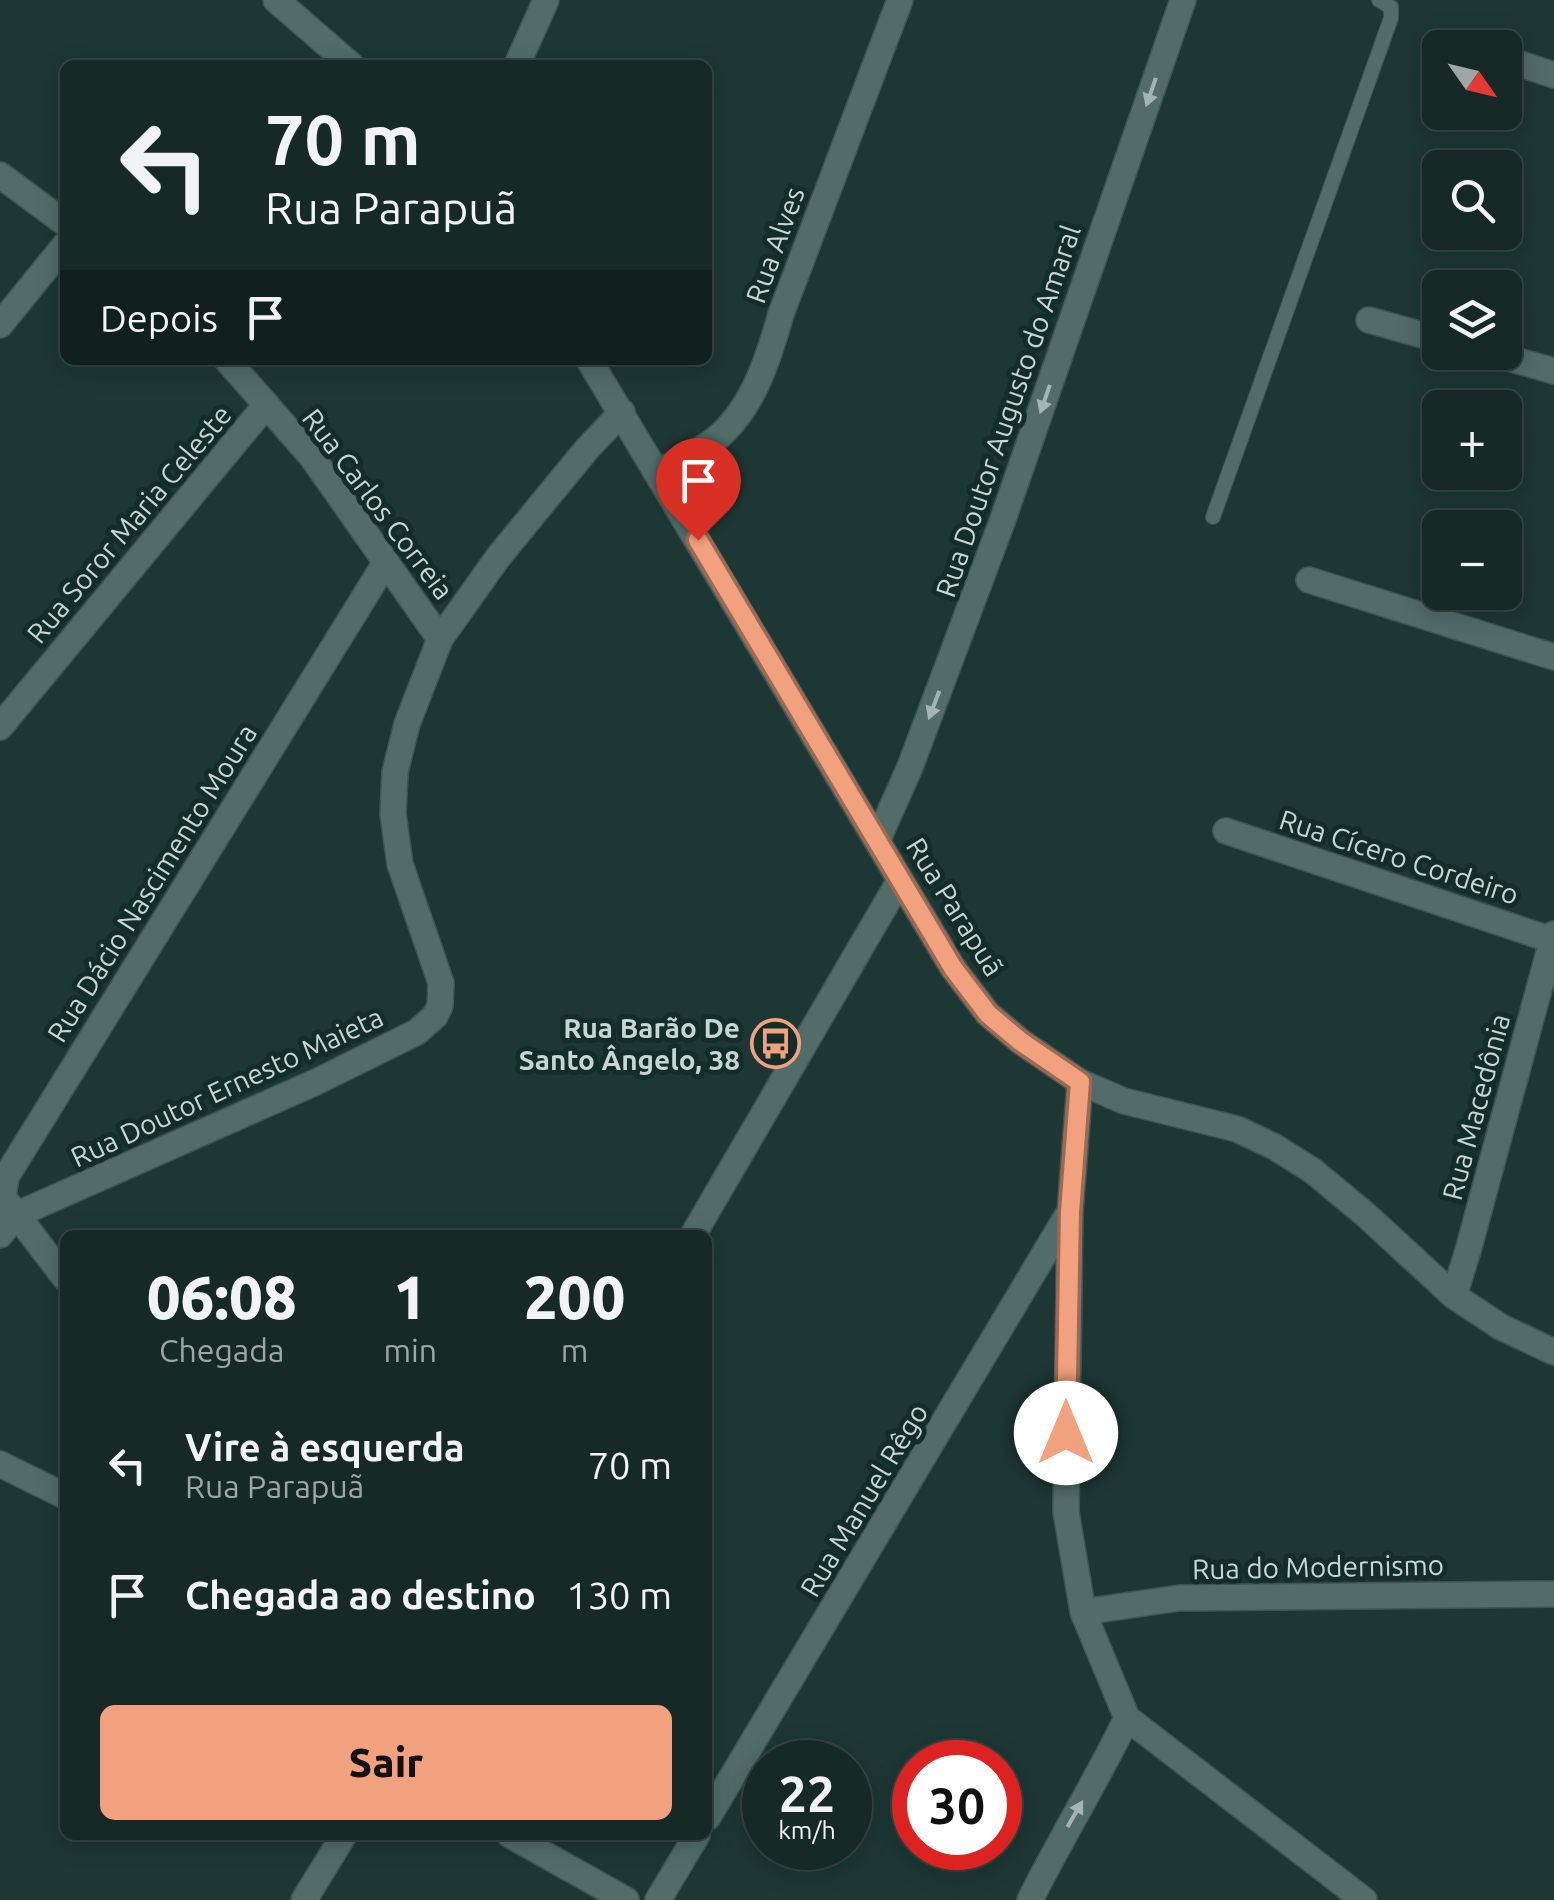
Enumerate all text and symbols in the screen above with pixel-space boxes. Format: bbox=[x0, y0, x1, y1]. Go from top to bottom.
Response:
north arrow bbox=[1422, 30, 1522, 130]
map controls bbox=[1422, 30, 1522, 610]
one-way arrow bbox=[1143, 77, 1158, 107]
icon: left bbox=[100, 100, 230, 230]
text: 70 m bbox=[265, 100, 421, 178]
button: search bbox=[1422, 150, 1522, 250]
text: Rua Parapuã bbox=[265, 182, 517, 233]
street label: Rua Alves bbox=[739, 183, 810, 307]
street label: Rua Doutor Augusto do Amaral bbox=[929, 221, 1086, 601]
button: layers bbox=[1422, 270, 1522, 370]
icon: arrive bbox=[238, 290, 293, 345]
text: Depois bbox=[100, 297, 218, 339]
one-way arrow bbox=[1037, 385, 1052, 415]
button: + bbox=[1422, 390, 1522, 490]
street label: Rua Soror Maria Celeste bbox=[20, 399, 237, 649]
street label: Rua Carlos Correia bbox=[297, 402, 460, 605]
pin bbox=[656, 438, 741, 541]
icon: arrive bbox=[671, 453, 726, 508]
button: − bbox=[1422, 510, 1522, 610]
one-way arrow bbox=[926, 690, 941, 720]
street label: Rua Dácio Nascimento Moura bbox=[41, 718, 262, 1047]
street label: Rua Cícero Cordeiro bbox=[1276, 803, 1523, 910]
street label: Rua Parapuã bbox=[901, 832, 1010, 981]
street label: Rua Doutor Ernesto Maieta bbox=[66, 1001, 388, 1173]
street label: Rua Macedônia bbox=[1436, 1010, 1515, 1203]
place label: Rua Barão De Santo Ângelo, 38 bbox=[519, 1012, 740, 1075]
bus stop icon: Rua Barão De Santo Ângelo, 38 bbox=[749, 1018, 801, 1070]
text: 06:08 bbox=[147, 1263, 297, 1330]
text: 1 bbox=[393, 1263, 427, 1330]
text: 200 bbox=[524, 1263, 625, 1330]
text: Chegada bbox=[159, 1332, 285, 1368]
text: min bbox=[383, 1332, 437, 1368]
text: m bbox=[561, 1332, 588, 1368]
position arrow bbox=[1014, 1381, 1118, 1485]
street label: Rua Manuel Rêgo bbox=[794, 1398, 933, 1602]
text: Vire à esquerda bbox=[185, 1426, 465, 1468]
icon: left bbox=[100, 1438, 155, 1493]
text: 70 m bbox=[588, 1444, 672, 1486]
text: Rua Parapuã bbox=[185, 1468, 364, 1504]
street label: Rua do Modernismo bbox=[1192, 1549, 1444, 1584]
icon: arrive bbox=[100, 1568, 155, 1623]
text: Chegada ao destino bbox=[185, 1574, 536, 1616]
text: 130 m bbox=[566, 1574, 672, 1616]
button: Sair bbox=[100, 1705, 672, 1820]
speed limit sign: 30 bbox=[892, 1740, 1022, 1870]
text: 22 bbox=[779, 1765, 835, 1821]
one-way arrow bbox=[1067, 1799, 1084, 1828]
text: km/h bbox=[778, 1816, 836, 1844]

